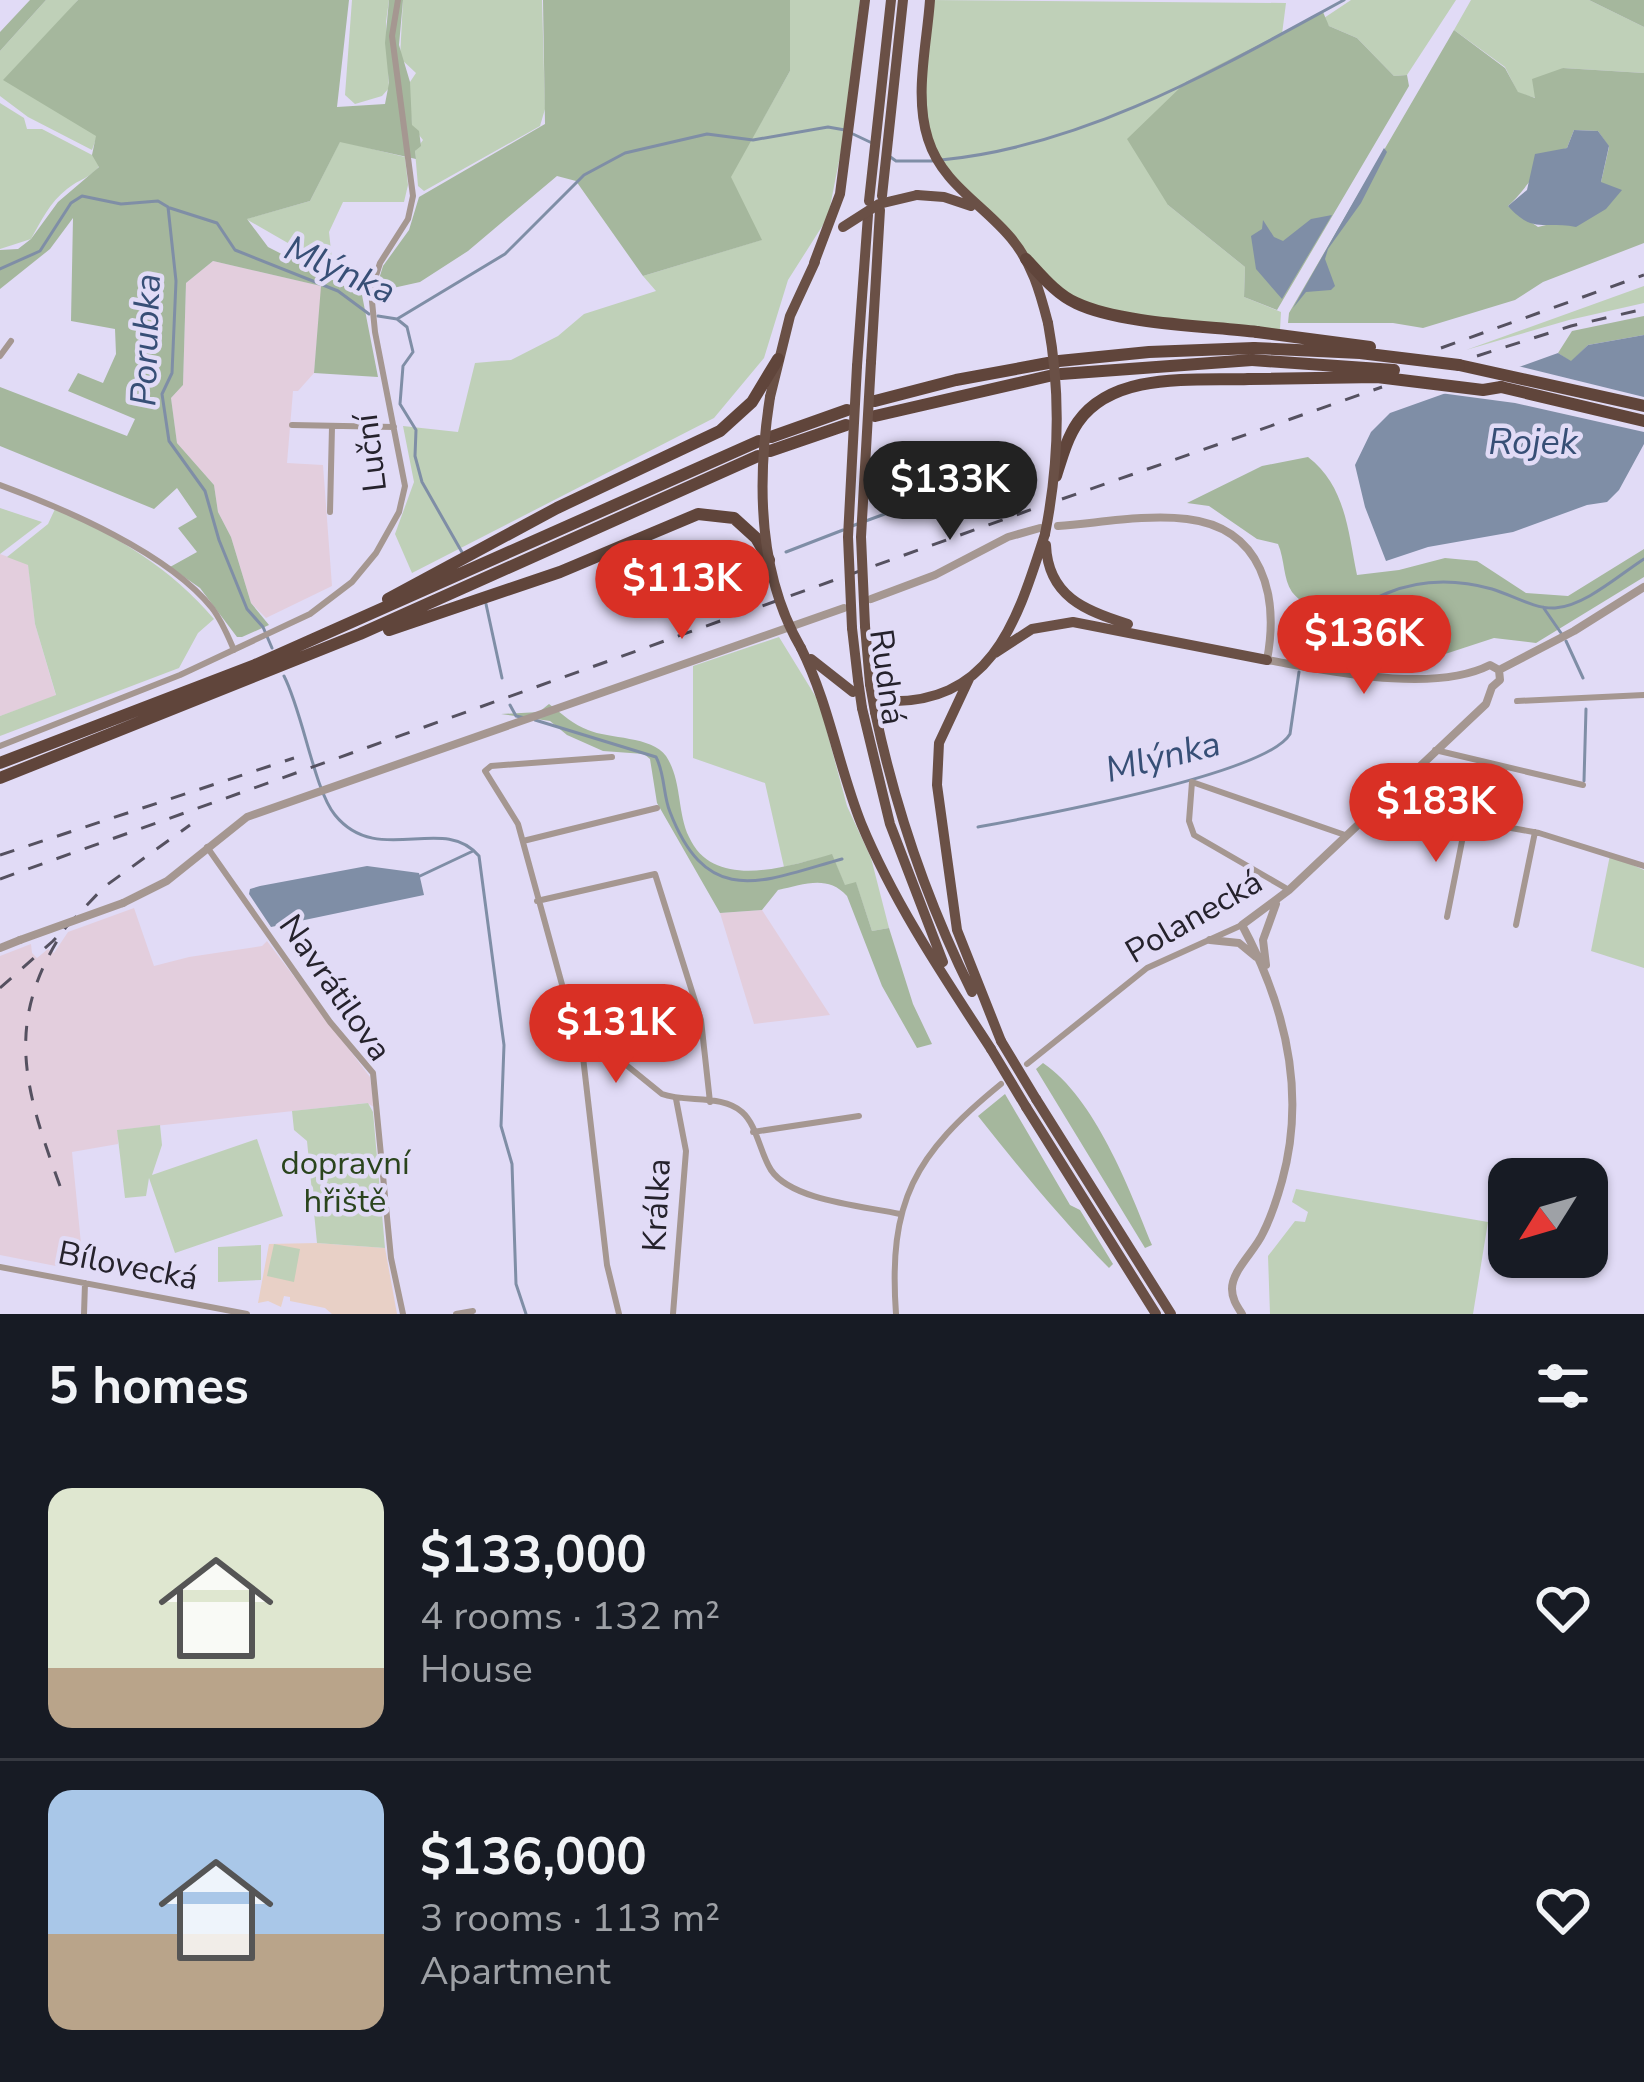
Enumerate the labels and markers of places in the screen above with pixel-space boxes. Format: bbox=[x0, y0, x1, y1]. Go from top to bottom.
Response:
pin: $133K bbox=[866, 441, 1034, 543]
pin: $113K bbox=[598, 540, 766, 642]
pin: $136K bbox=[1280, 595, 1448, 697]
pin: $183K bbox=[1352, 763, 1520, 865]
pin: $131K bbox=[532, 984, 700, 1086]

